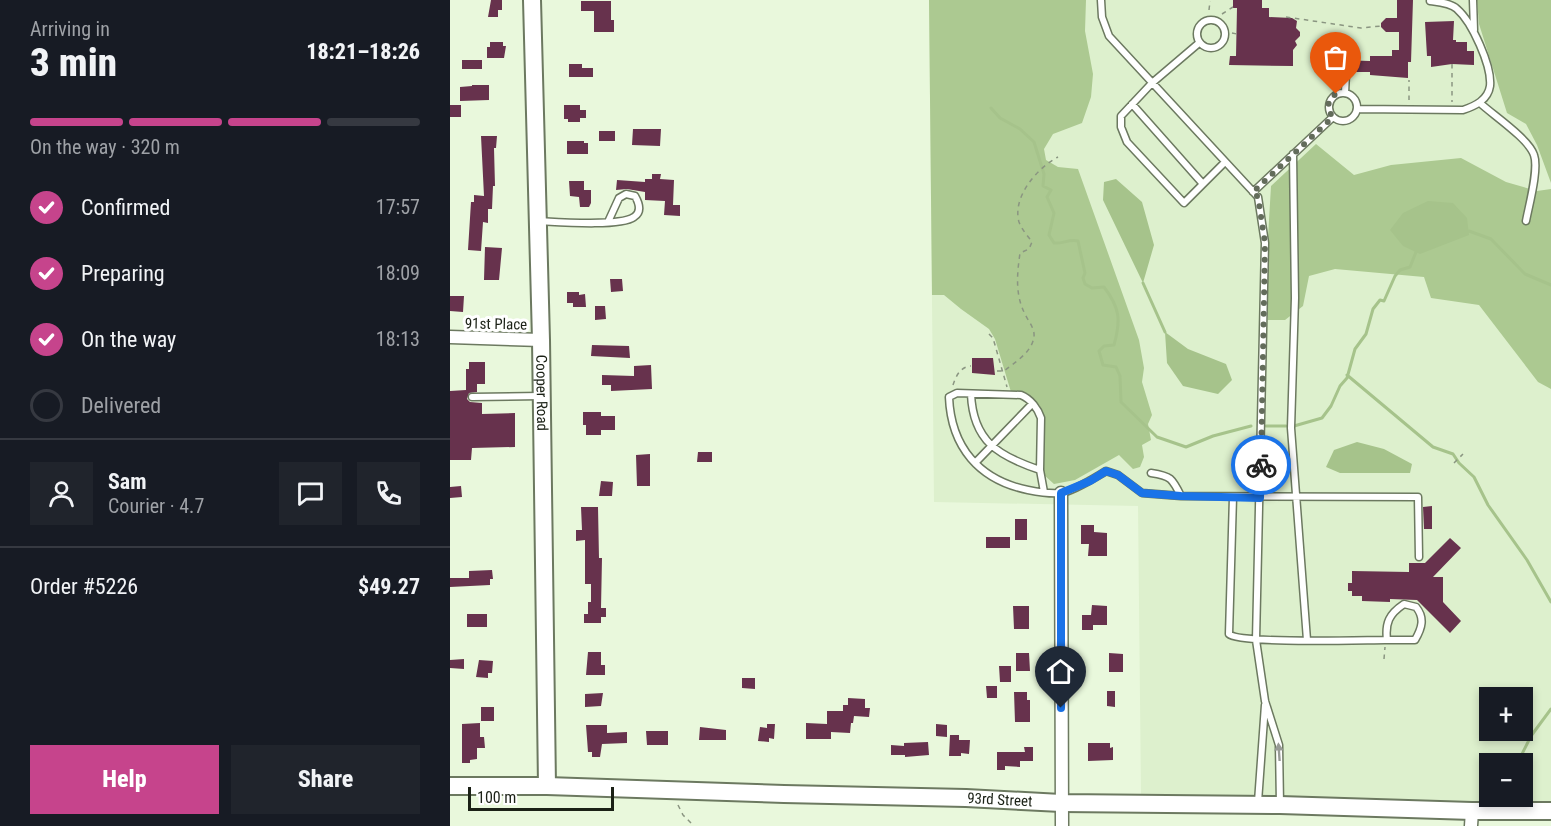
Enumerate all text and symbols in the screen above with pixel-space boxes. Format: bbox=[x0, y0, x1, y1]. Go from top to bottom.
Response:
text: Arriving in bbox=[30, 17, 110, 41]
pin bbox=[1310, 32, 1361, 94]
text: 18:21–18:26 bbox=[306, 39, 420, 64]
text: 3 min bbox=[30, 40, 117, 86]
icon: bag bbox=[1319, 41, 1352, 74]
text: On the way · 320 m bbox=[30, 135, 180, 159]
icon: check bbox=[30, 191, 63, 224]
text: Confirmed bbox=[81, 195, 170, 220]
text: 17:57 bbox=[376, 195, 420, 219]
icon: check bbox=[30, 257, 63, 290]
text: Preparing bbox=[81, 261, 165, 286]
text: 18:09 bbox=[376, 261, 420, 285]
street label: 91st Place bbox=[465, 314, 527, 334]
icon: check bbox=[30, 323, 63, 356]
text: On the way bbox=[81, 327, 176, 352]
text: 18:13 bbox=[376, 327, 420, 351]
street label: Cooper Road bbox=[532, 355, 551, 431]
text: Delivered bbox=[81, 393, 161, 418]
courier bbox=[1231, 435, 1291, 495]
icon: bike bbox=[1245, 449, 1278, 482]
button: person bbox=[30, 462, 93, 525]
button: chat bbox=[279, 462, 342, 525]
button: phone bbox=[357, 462, 420, 525]
text: Sam bbox=[108, 469, 147, 494]
text: Courier · 4.7 bbox=[108, 494, 204, 518]
text: Order #5226 bbox=[30, 574, 138, 599]
text: $49.27 bbox=[358, 574, 420, 599]
pin bbox=[1035, 646, 1086, 708]
icon: home bbox=[1044, 655, 1077, 688]
map controls bbox=[1479, 687, 1533, 807]
button: + bbox=[1479, 687, 1533, 741]
one-way arrow bbox=[1274, 742, 1283, 761]
button: Help bbox=[30, 745, 219, 814]
button: Share bbox=[231, 745, 420, 814]
button: − bbox=[1479, 753, 1533, 807]
scale bar bbox=[468, 784, 614, 812]
text: 100 m bbox=[477, 788, 516, 807]
street label: 93rd Street bbox=[967, 789, 1033, 810]

